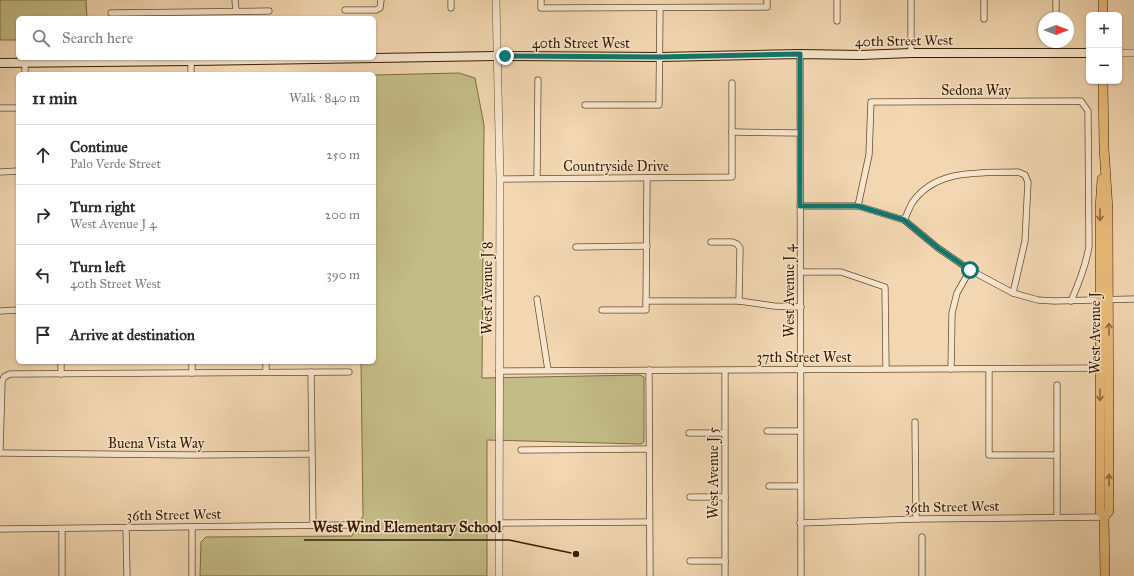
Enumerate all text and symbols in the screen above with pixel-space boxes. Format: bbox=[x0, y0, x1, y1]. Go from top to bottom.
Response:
north arrow bbox=[1038, 12, 1074, 48]
map controls bbox=[1086, 12, 1122, 84]
button: + bbox=[1086, 12, 1122, 48]
search box bbox=[16, 16, 376, 60]
icon: search bbox=[30, 27, 52, 49]
text: Search here bbox=[62, 29, 133, 47]
street label: 40th Street West bbox=[855, 32, 953, 50]
street label: 40th Street West bbox=[532, 35, 630, 52]
route end bbox=[496, 47, 514, 65]
button: − bbox=[1086, 48, 1122, 84]
street label: Sedona Way bbox=[941, 82, 1011, 99]
text: 11 min bbox=[32, 88, 77, 109]
text: Walk · 840 m bbox=[289, 90, 360, 106]
text: Continue bbox=[70, 138, 128, 156]
icon: ahead bbox=[32, 144, 54, 166]
text: 250 m bbox=[326, 147, 360, 163]
text: Palo Verde Street bbox=[70, 156, 161, 172]
street label: Countryside Drive bbox=[563, 158, 669, 175]
text: Turn right bbox=[70, 198, 135, 216]
icon: right bbox=[32, 204, 54, 226]
text: 200 m bbox=[325, 207, 360, 223]
one-way arrow bbox=[1096, 208, 1104, 221]
text: West Avenue J 4 bbox=[70, 216, 157, 232]
street label: West Avenue J 8 bbox=[479, 242, 497, 334]
street label: West Avenue J 4 bbox=[781, 243, 799, 338]
text: Turn left bbox=[70, 258, 126, 276]
route start bbox=[961, 261, 979, 279]
icon: left bbox=[32, 264, 54, 286]
text: 390 m bbox=[327, 267, 360, 283]
text: 40th Street West bbox=[70, 276, 161, 292]
street label: West Avenue J bbox=[1087, 291, 1105, 374]
one-way arrow bbox=[1105, 323, 1113, 336]
icon: arrive bbox=[32, 324, 54, 346]
text: Arrive at destination bbox=[70, 326, 195, 344]
street label: 37th Street West bbox=[756, 349, 852, 366]
one-way arrow bbox=[1096, 388, 1104, 401]
street label: West Avenue J 5 bbox=[705, 427, 723, 519]
street label: Buena Vista Way bbox=[108, 435, 205, 452]
one-way arrow bbox=[1105, 474, 1113, 487]
street label: 36th Street West bbox=[904, 498, 1000, 516]
street label: 36th Street West bbox=[126, 506, 222, 524]
callout: West Wind Elementary School bbox=[304, 513, 509, 540]
text: West Wind Elementary School bbox=[312, 518, 502, 537]

